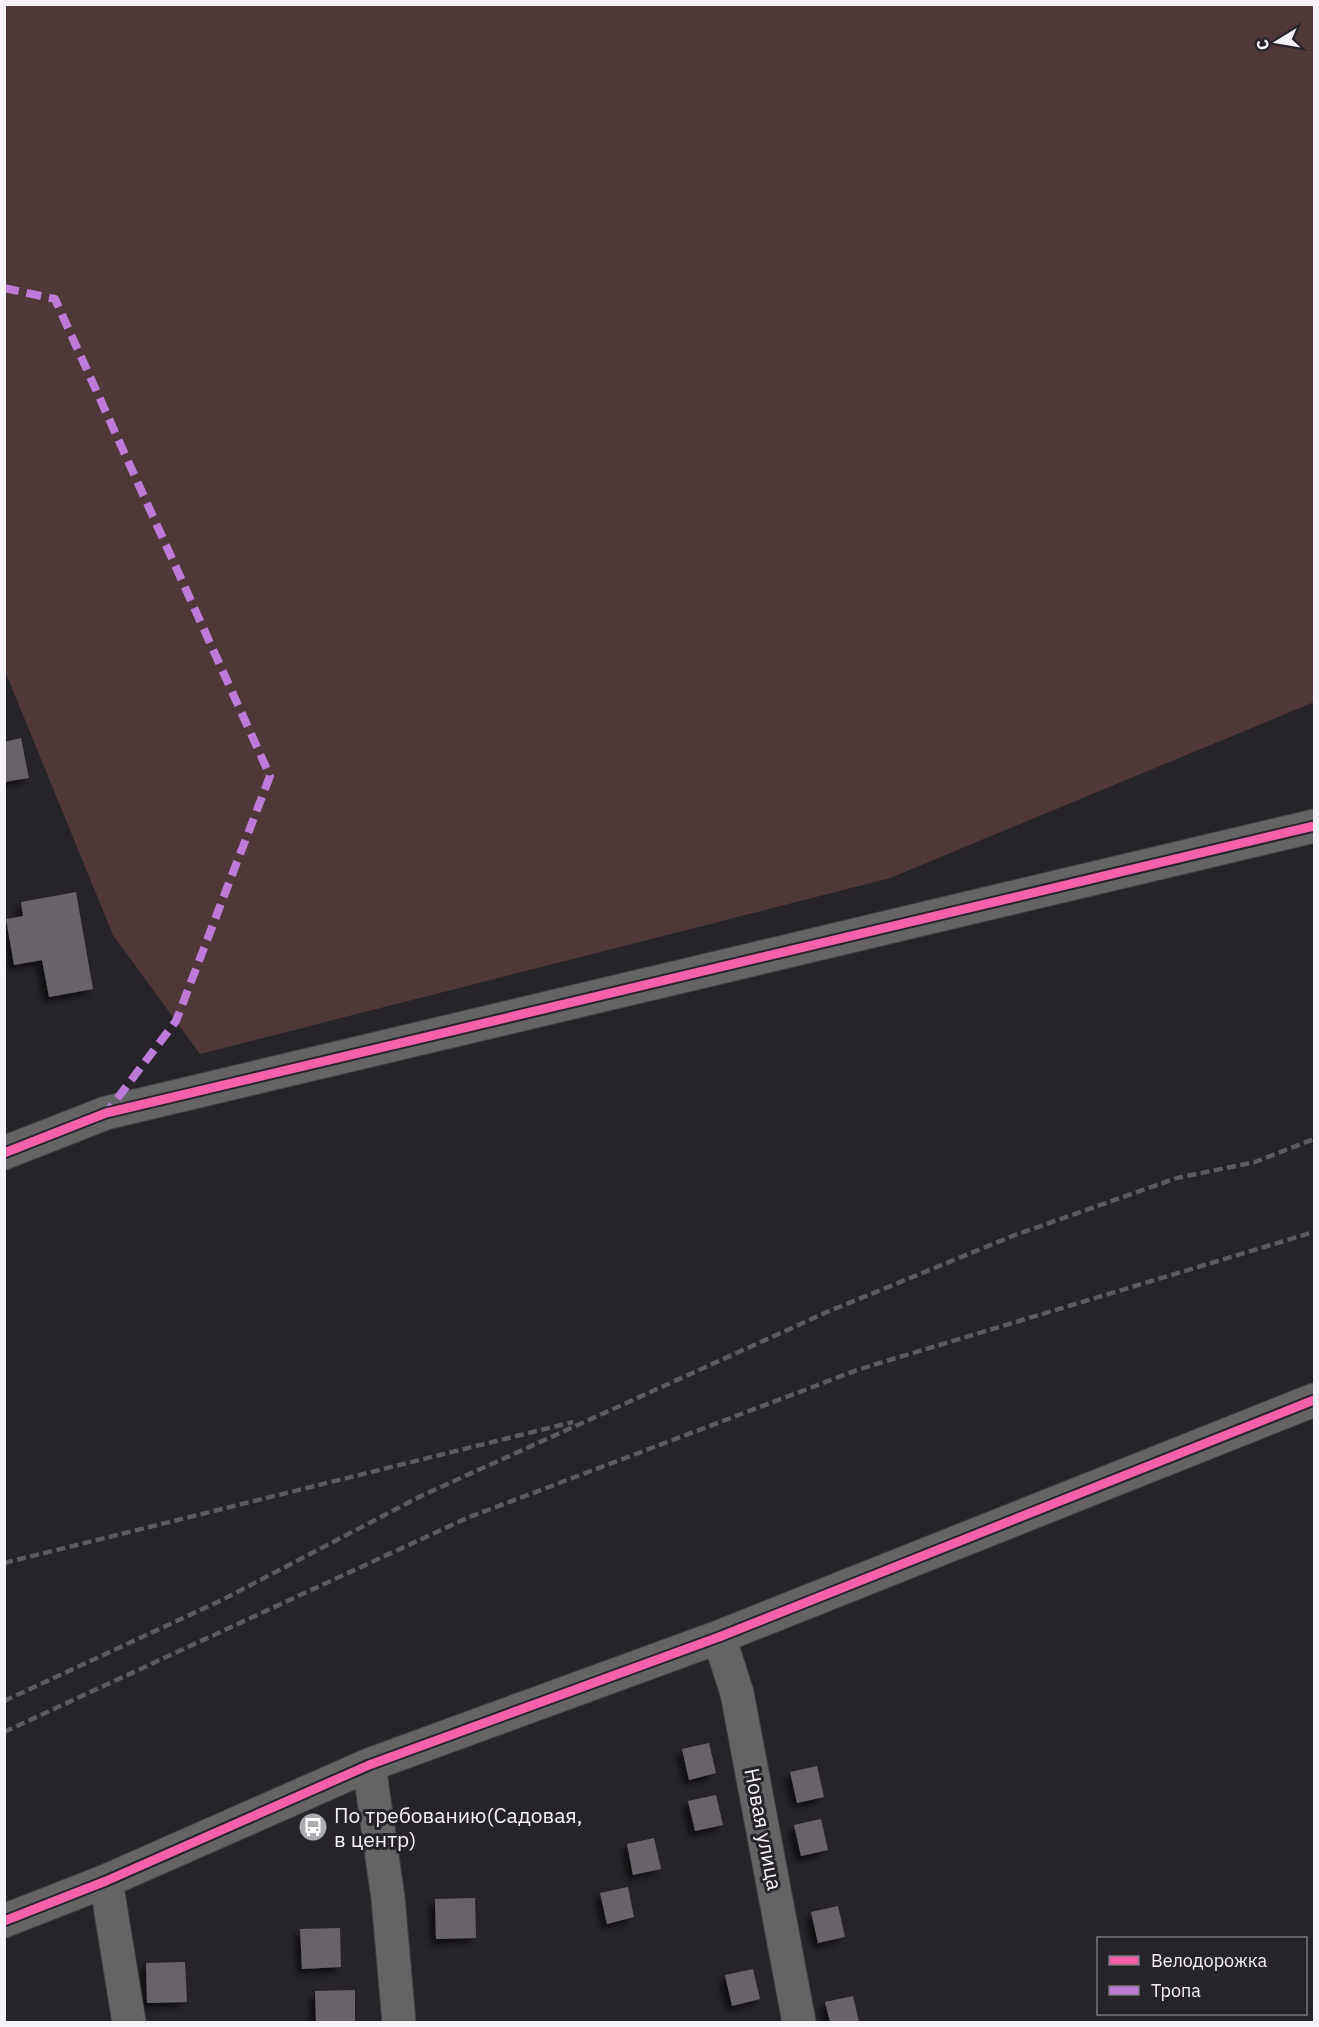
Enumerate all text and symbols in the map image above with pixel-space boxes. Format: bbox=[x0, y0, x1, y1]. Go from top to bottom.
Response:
north arrow bbox=[1247, 12, 1307, 72]
text: С bbox=[1251, 38, 1273, 52]
street label: Новая улица bbox=[738, 1766, 790, 1892]
place label: По требованию(Садовая, в центр) bbox=[334, 1801, 582, 1853]
bus stop icon: По требованию(Садовая, в центр) bbox=[297, 1811, 329, 1843]
legend bbox=[1097, 1937, 1307, 2015]
text: Велодорожка bbox=[1151, 1949, 1267, 1972]
text: Тропа bbox=[1151, 1979, 1201, 2002]

